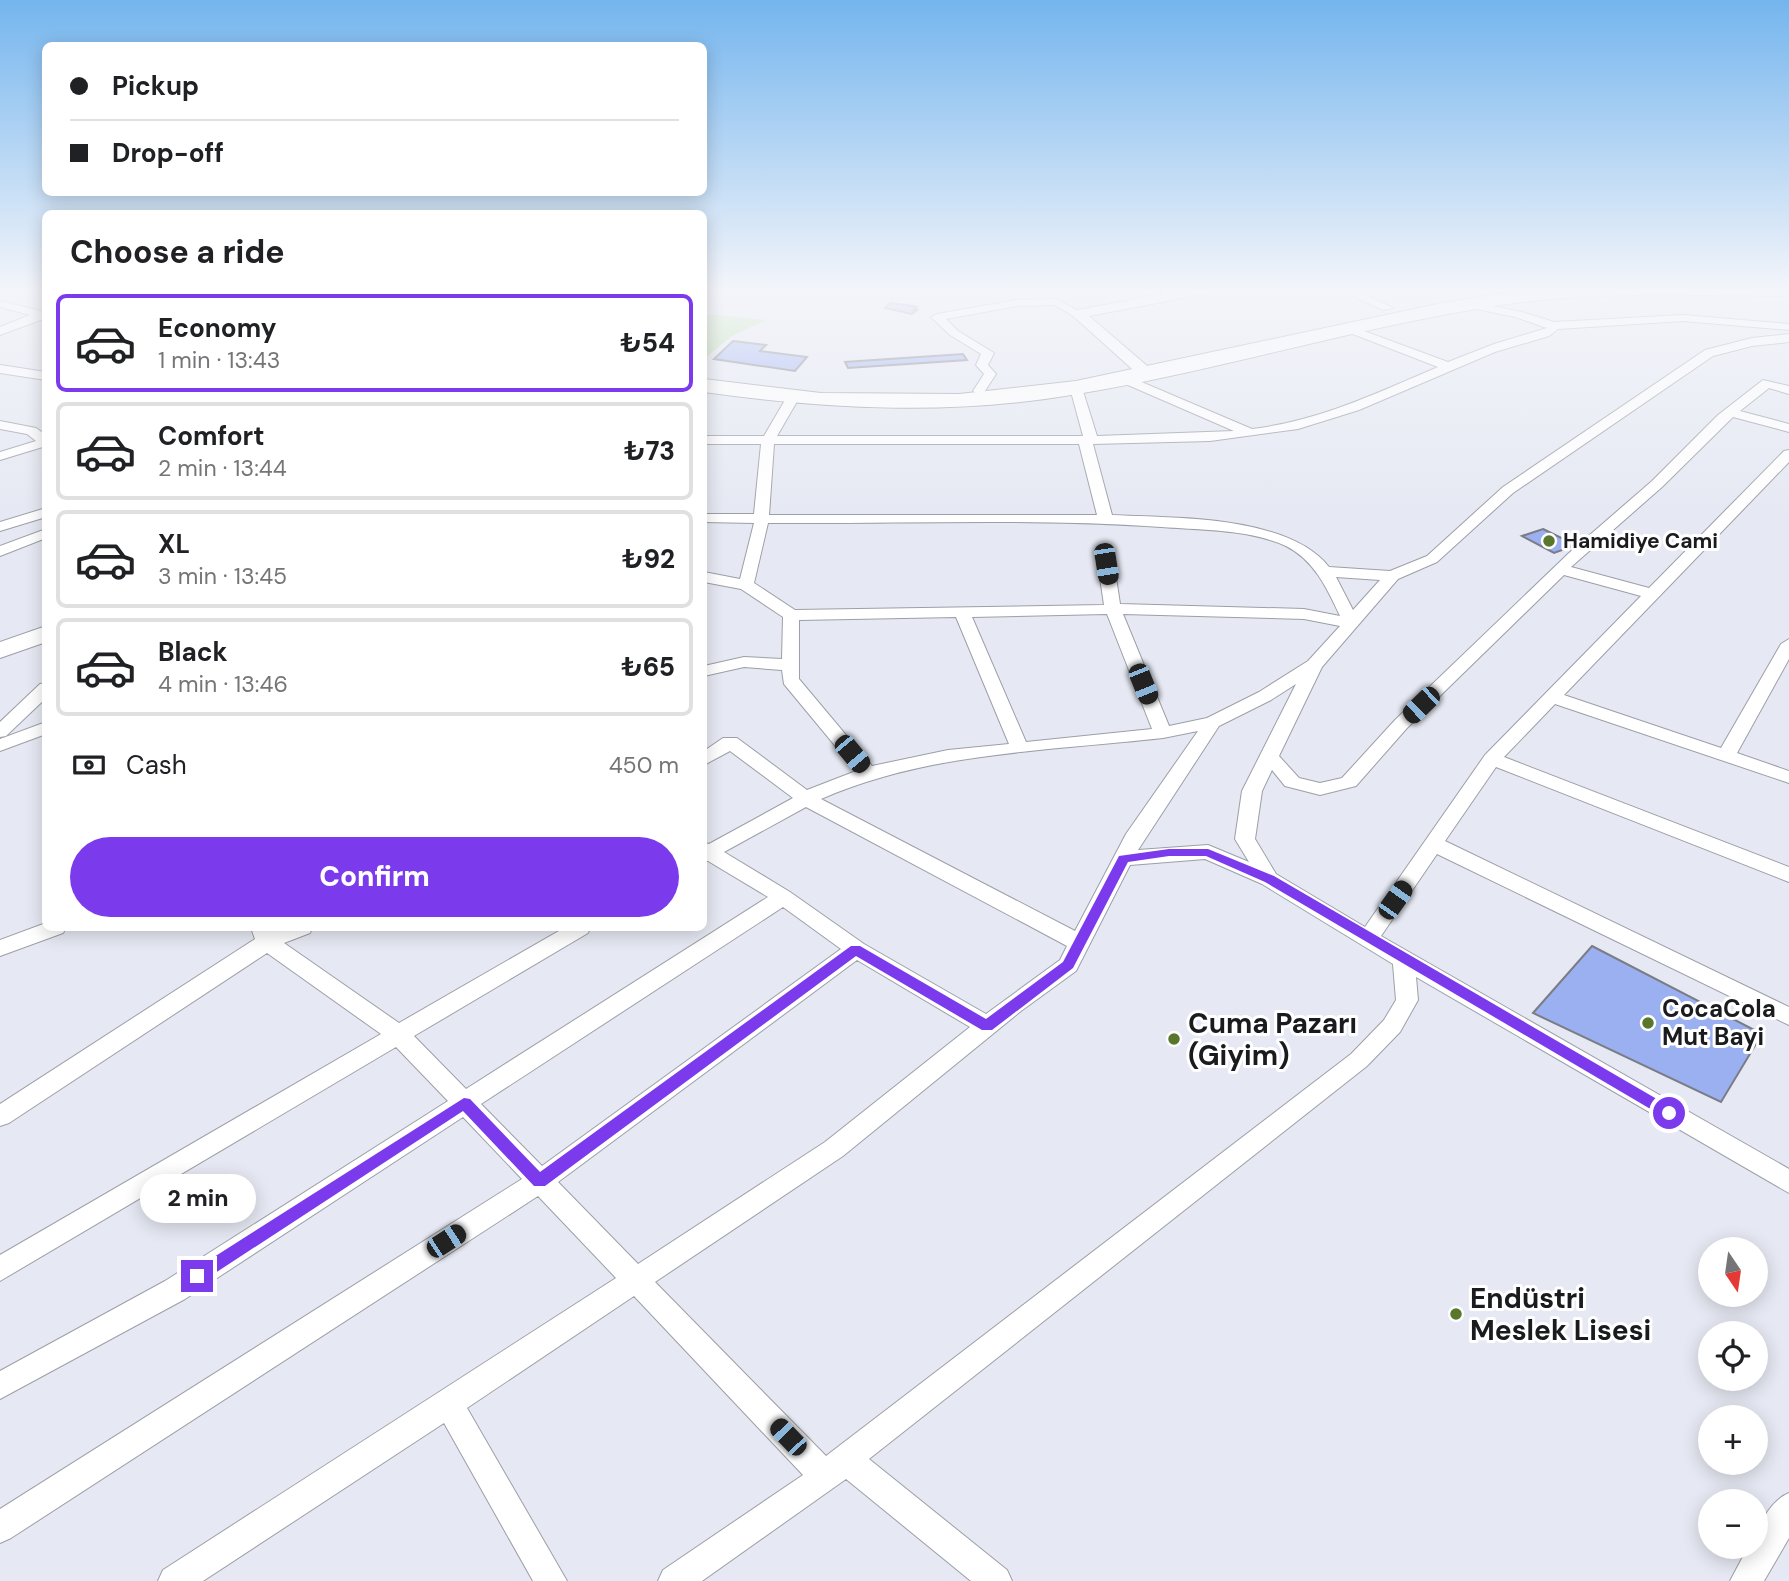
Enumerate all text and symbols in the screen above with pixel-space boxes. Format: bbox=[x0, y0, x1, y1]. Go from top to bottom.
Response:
text: Pickup bbox=[112, 69, 199, 103]
text: Drop-off bbox=[112, 136, 224, 170]
text: Choose a ride bbox=[70, 231, 285, 273]
text: Economy bbox=[158, 311, 276, 345]
icon: car bbox=[74, 312, 137, 375]
text: ₺54 bbox=[620, 326, 675, 360]
text: 1 min · 13:43 bbox=[158, 345, 280, 375]
text: Comfort bbox=[158, 419, 264, 453]
icon: car bbox=[74, 420, 137, 483]
text: ₺73 bbox=[624, 434, 675, 468]
text: 2 min · 13:44 bbox=[158, 453, 287, 483]
text: XL bbox=[158, 527, 190, 561]
place label: Hamidiye Cami bbox=[1563, 527, 1718, 555]
icon: car bbox=[74, 528, 137, 591]
marker: Hamidiye Cami bbox=[1541, 533, 1557, 549]
text: ₺92 bbox=[622, 542, 675, 576]
car bbox=[1093, 542, 1120, 586]
text: 3 min · 13:45 bbox=[158, 561, 287, 591]
text: Black bbox=[158, 635, 228, 669]
icon: car bbox=[74, 636, 137, 699]
text: ₺65 bbox=[621, 650, 675, 684]
car bbox=[1126, 661, 1161, 707]
text: 4 min · 13:46 bbox=[158, 669, 288, 699]
car bbox=[1399, 683, 1444, 727]
car bbox=[831, 731, 874, 777]
icon: cash bbox=[70, 746, 108, 784]
text: Cash bbox=[126, 748, 187, 782]
text: 450 m bbox=[609, 750, 679, 780]
button: Confirm bbox=[70, 837, 679, 917]
car bbox=[1375, 877, 1416, 923]
place label: CocaCola Mut Bayi bbox=[1662, 993, 1776, 1052]
place label: Cuma Pazarı (Giyim) bbox=[1188, 1005, 1357, 1074]
marker: CocaCola Mut Bayi bbox=[1640, 1015, 1656, 1031]
marker: Cuma Pazarı (Giyim) bbox=[1166, 1031, 1182, 1047]
route start bbox=[1653, 1097, 1685, 1129]
callout: 2 min bbox=[139, 1174, 255, 1224]
text: 2 min bbox=[167, 1183, 229, 1213]
car bbox=[423, 1221, 470, 1261]
north arrow bbox=[1698, 1237, 1768, 1307]
map controls bbox=[1698, 1237, 1768, 1559]
route end bbox=[181, 1260, 213, 1292]
place label: Endüstri Meslek Lisesi bbox=[1470, 1280, 1651, 1349]
marker: Endüstri Meslek Lisesi bbox=[1448, 1306, 1464, 1322]
button: locate bbox=[1698, 1321, 1768, 1391]
button: + bbox=[1698, 1405, 1768, 1475]
car bbox=[766, 1415, 811, 1459]
button: − bbox=[1698, 1489, 1768, 1559]

